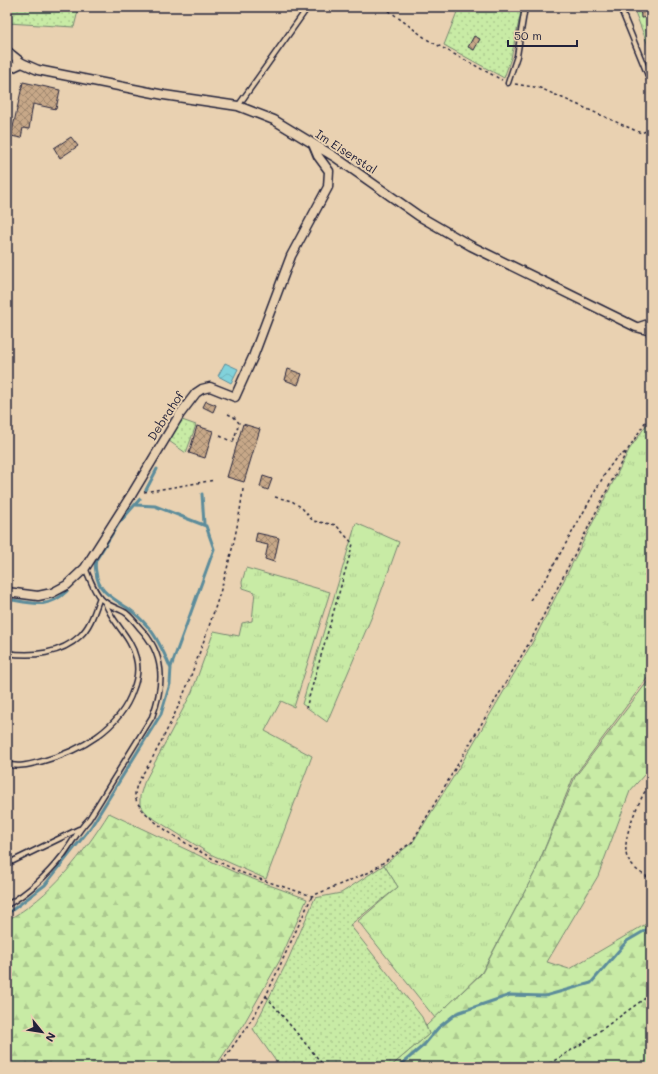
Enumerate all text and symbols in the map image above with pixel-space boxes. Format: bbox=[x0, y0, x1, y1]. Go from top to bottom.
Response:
scale bar bbox=[508, 22, 577, 48]
text: 50 m bbox=[514, 27, 542, 43]
street label: Im Eiserstal bbox=[313, 125, 380, 177]
street label: Debrahof bbox=[143, 388, 187, 443]
north arrow bbox=[22, 1012, 62, 1052]
text: N bbox=[43, 1030, 60, 1045]

